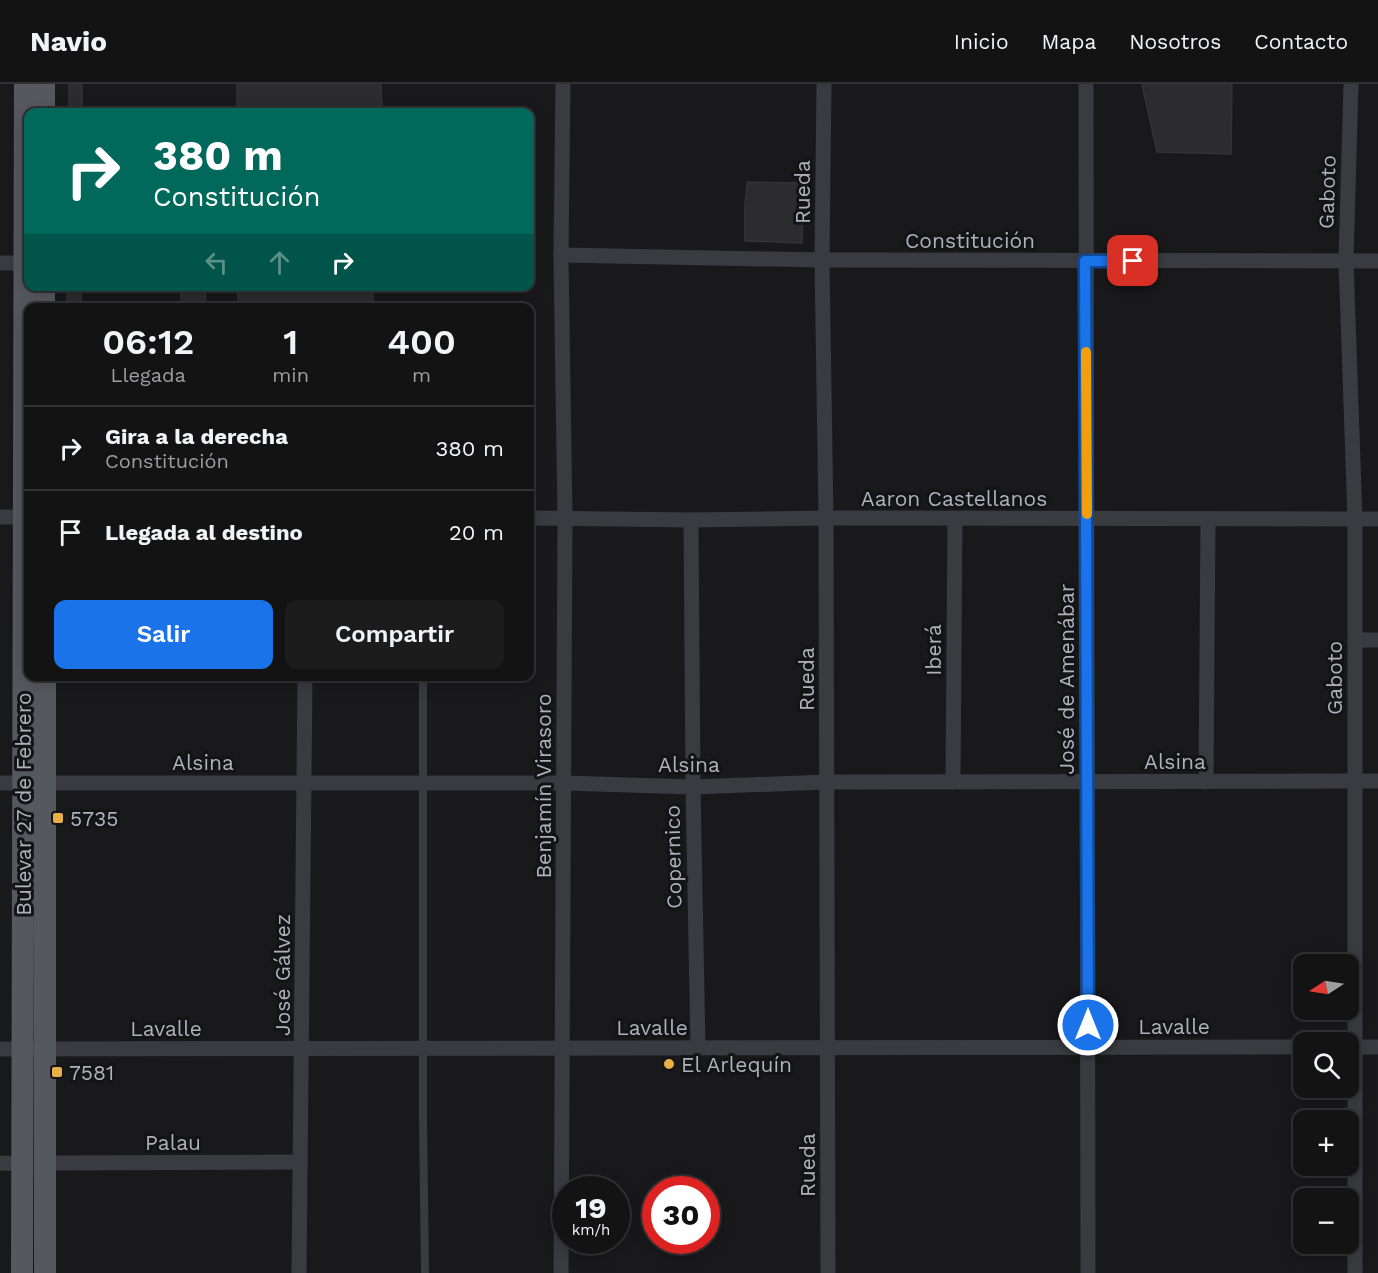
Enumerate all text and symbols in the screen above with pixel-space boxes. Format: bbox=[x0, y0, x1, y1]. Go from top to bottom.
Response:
text: Navio bbox=[30, 25, 107, 58]
text: Inicio bbox=[954, 29, 1009, 54]
text: Mapa bbox=[1042, 29, 1096, 54]
text: Nosotros bbox=[1129, 29, 1221, 54]
text: Contacto bbox=[1254, 29, 1348, 54]
text: 380 m bbox=[153, 131, 283, 180]
icon: right bbox=[54, 132, 132, 210]
street label: Gaboto bbox=[1313, 155, 1341, 229]
street label: Rueda bbox=[790, 160, 815, 224]
text: Constitución bbox=[153, 181, 320, 213]
street label: Constitución bbox=[905, 228, 1035, 253]
pin bbox=[1107, 235, 1158, 286]
icon: arrive bbox=[1116, 244, 1149, 277]
icon: left bbox=[200, 246, 233, 279]
icon: ahead bbox=[263, 246, 296, 279]
icon: right bbox=[326, 246, 359, 279]
text: 06:12 bbox=[102, 321, 194, 363]
text: 1 bbox=[283, 321, 298, 363]
text: 400 bbox=[387, 321, 456, 363]
text: Llegada bbox=[110, 363, 186, 387]
text: min bbox=[272, 363, 309, 387]
text: m bbox=[412, 363, 431, 387]
text: Gira a la derecha bbox=[105, 424, 288, 449]
icon: right bbox=[54, 432, 87, 465]
text: 380 m bbox=[435, 436, 504, 461]
text: Constitución bbox=[105, 449, 229, 473]
street label: Aaron Castellanos bbox=[861, 486, 1047, 511]
icon: arrive bbox=[54, 516, 87, 549]
text: Llegada al destino bbox=[105, 520, 303, 545]
text: 20 m bbox=[449, 520, 504, 545]
street label: José de Amenábar bbox=[1054, 583, 1079, 774]
button: Salir bbox=[54, 600, 273, 669]
button: Compartir bbox=[285, 600, 504, 669]
street label: Iberá bbox=[921, 624, 946, 676]
street label: Gaboto bbox=[1322, 641, 1347, 715]
street label: Rueda bbox=[794, 647, 819, 711]
street label: Bulevar 27 de Febrero bbox=[11, 692, 36, 916]
street label: Benjamín Virasoro bbox=[531, 693, 556, 879]
street label: Alsina bbox=[1144, 749, 1206, 774]
street label: Alsina bbox=[172, 750, 234, 775]
street label: Alsina bbox=[658, 752, 720, 777]
street label: Copernico bbox=[660, 805, 686, 909]
place label: 5735 bbox=[70, 806, 118, 831]
marker: 5735 bbox=[51, 811, 65, 825]
street label: José Gálvez bbox=[270, 914, 295, 1036]
north arrow bbox=[1293, 954, 1359, 1020]
map controls bbox=[1293, 954, 1359, 1254]
position arrow bbox=[1056, 993, 1120, 1057]
street label: Lavalle bbox=[1138, 1014, 1210, 1039]
street label: Lavalle bbox=[616, 1015, 688, 1040]
street label: Lavalle bbox=[130, 1016, 202, 1041]
button: search bbox=[1293, 1032, 1359, 1098]
place label: El Arlequín bbox=[681, 1052, 792, 1077]
marker: El Arlequín bbox=[662, 1057, 676, 1071]
place label: 7581 bbox=[69, 1060, 114, 1085]
marker: 7581 bbox=[50, 1065, 64, 1079]
button: + bbox=[1293, 1110, 1359, 1176]
street label: Palau bbox=[145, 1130, 201, 1155]
street label: Rueda bbox=[795, 1133, 820, 1197]
speed limit sign: 30 bbox=[642, 1176, 720, 1254]
button: − bbox=[1293, 1188, 1359, 1254]
text: 19 bbox=[575, 1190, 607, 1225]
text: km/h bbox=[572, 1221, 610, 1239]

